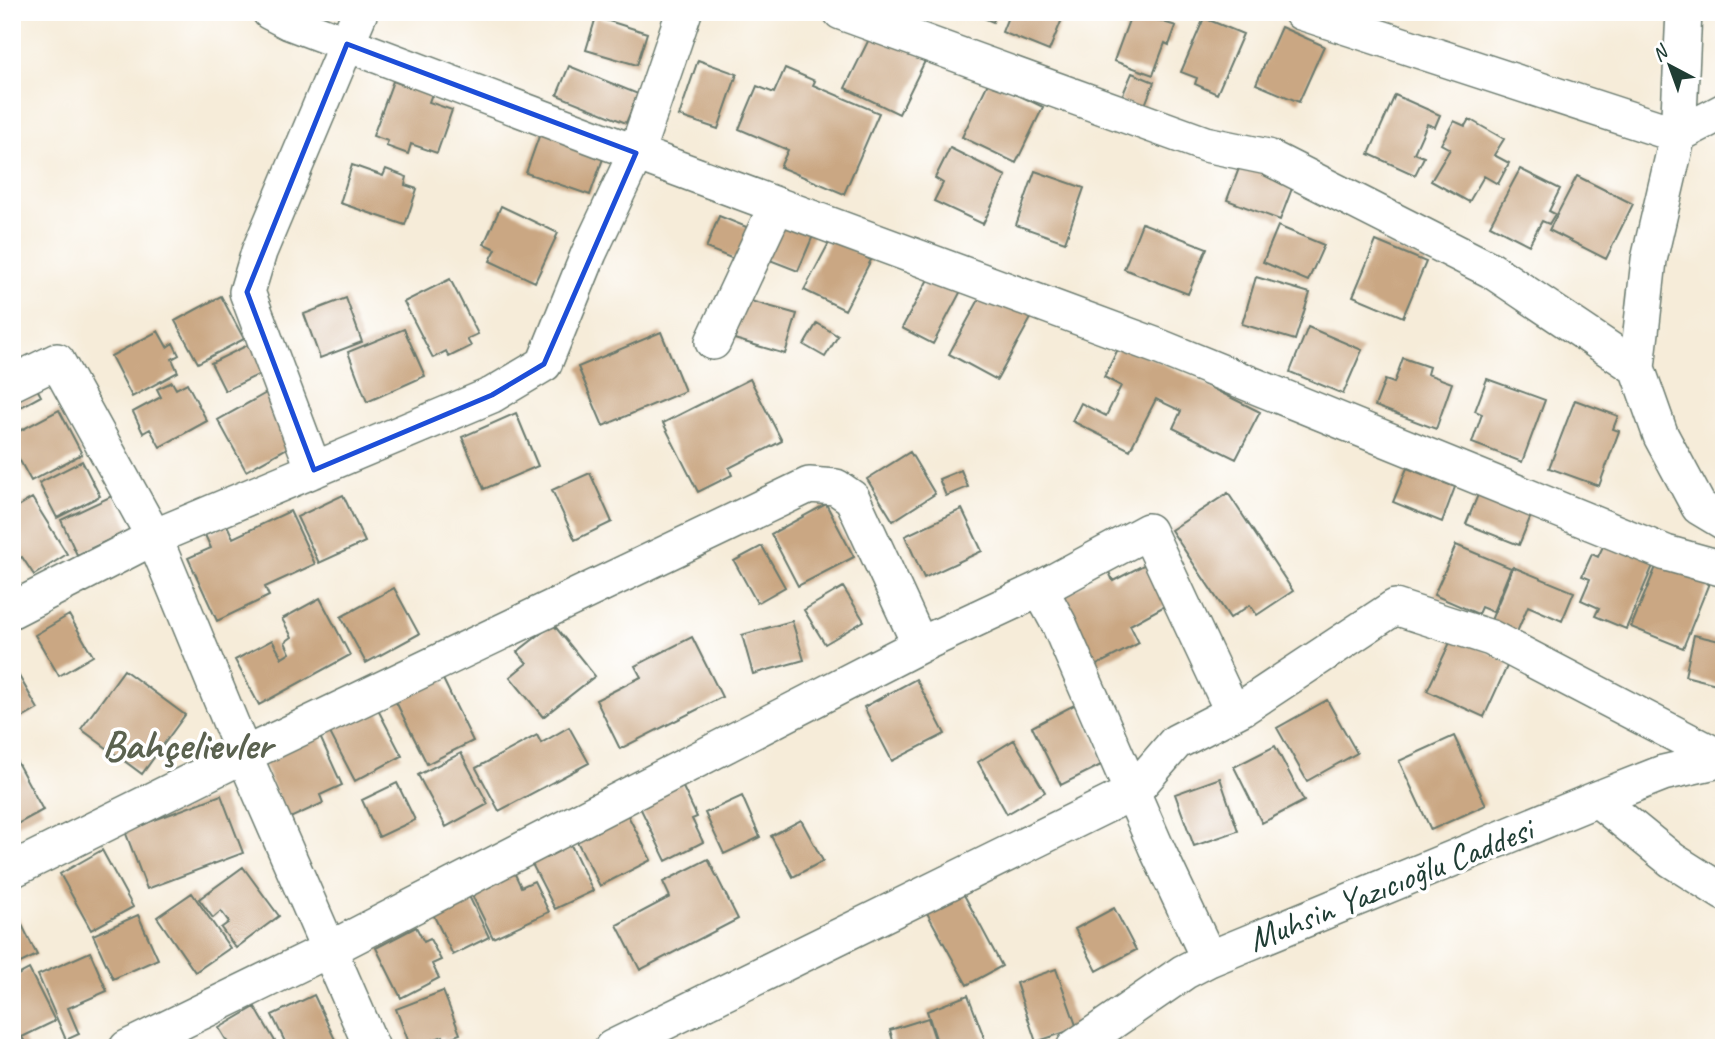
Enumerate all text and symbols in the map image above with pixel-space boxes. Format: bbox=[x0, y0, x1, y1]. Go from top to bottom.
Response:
north arrow bbox=[1634, 32, 1704, 102]
text: N bbox=[1647, 39, 1674, 67]
district label: Bahçelievler bbox=[102, 719, 277, 772]
street label: Muhsin Yazıcıoğlu Caddesi bbox=[1241, 805, 1543, 962]

